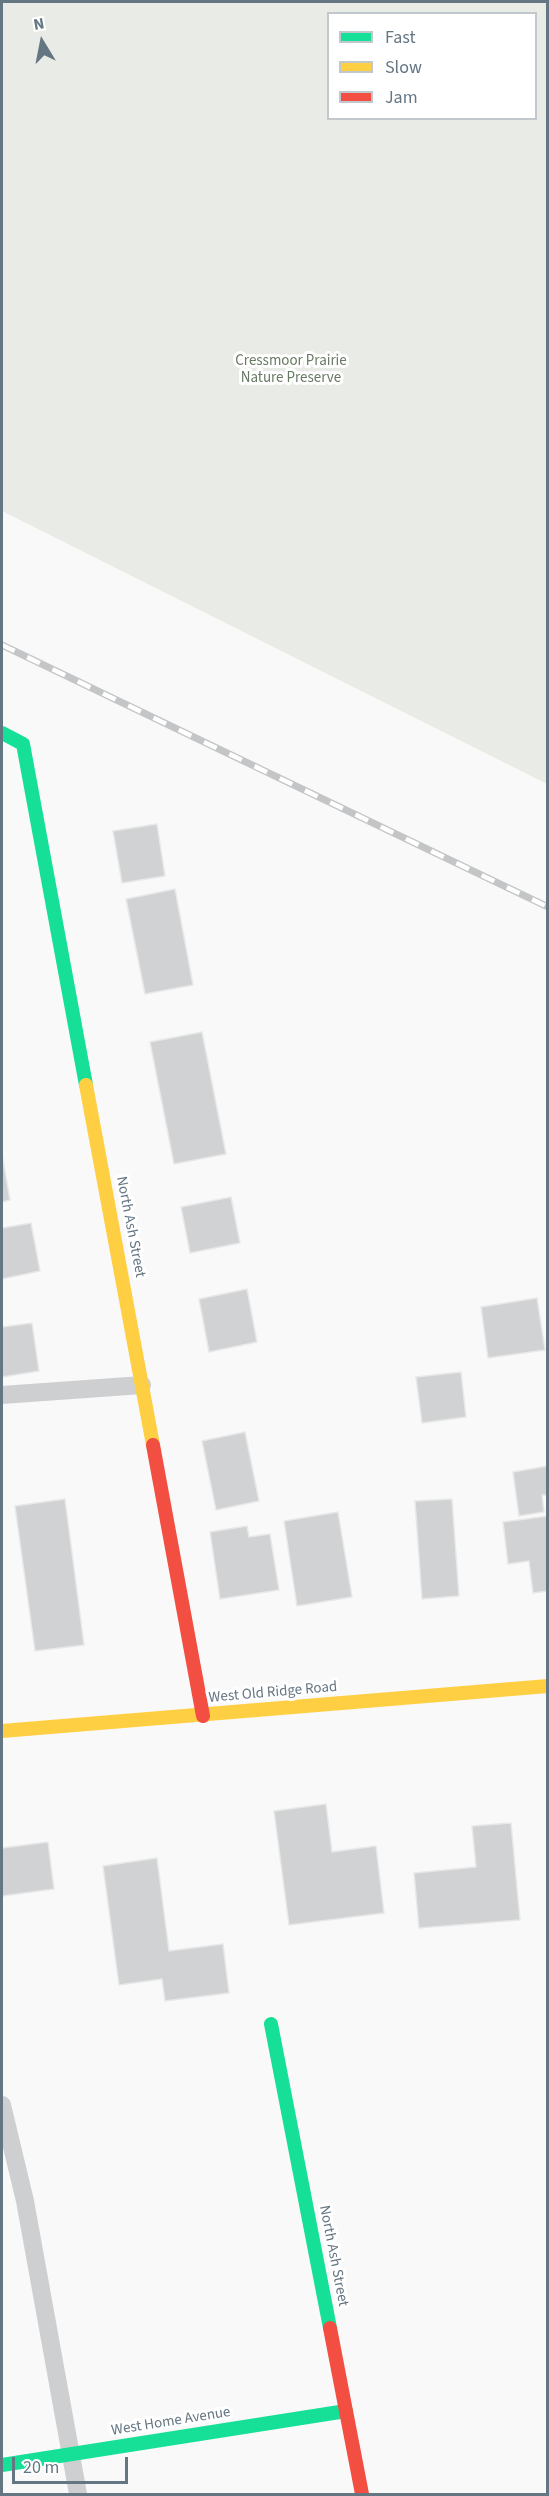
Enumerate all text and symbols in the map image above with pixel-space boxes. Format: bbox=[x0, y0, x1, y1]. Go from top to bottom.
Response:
north arrow bbox=[12, 12, 72, 72]
legend bbox=[327, 12, 537, 120]
text: N bbox=[32, 13, 46, 36]
text: Fast bbox=[385, 25, 416, 50]
text: Slow bbox=[385, 55, 422, 80]
text: Jam bbox=[385, 85, 418, 110]
park label: Cressmoor Prairie Nature Preserve bbox=[235, 353, 347, 388]
street label: North Ash Street bbox=[111, 1175, 149, 1279]
street label: West Old Ridge Road bbox=[208, 1678, 338, 1708]
street label: North Ash Street bbox=[314, 2204, 352, 2308]
street label: West Home Avenue bbox=[110, 2404, 232, 2440]
scale bar bbox=[15, 2445, 130, 2483]
text: 20 m bbox=[23, 2455, 59, 2480]

